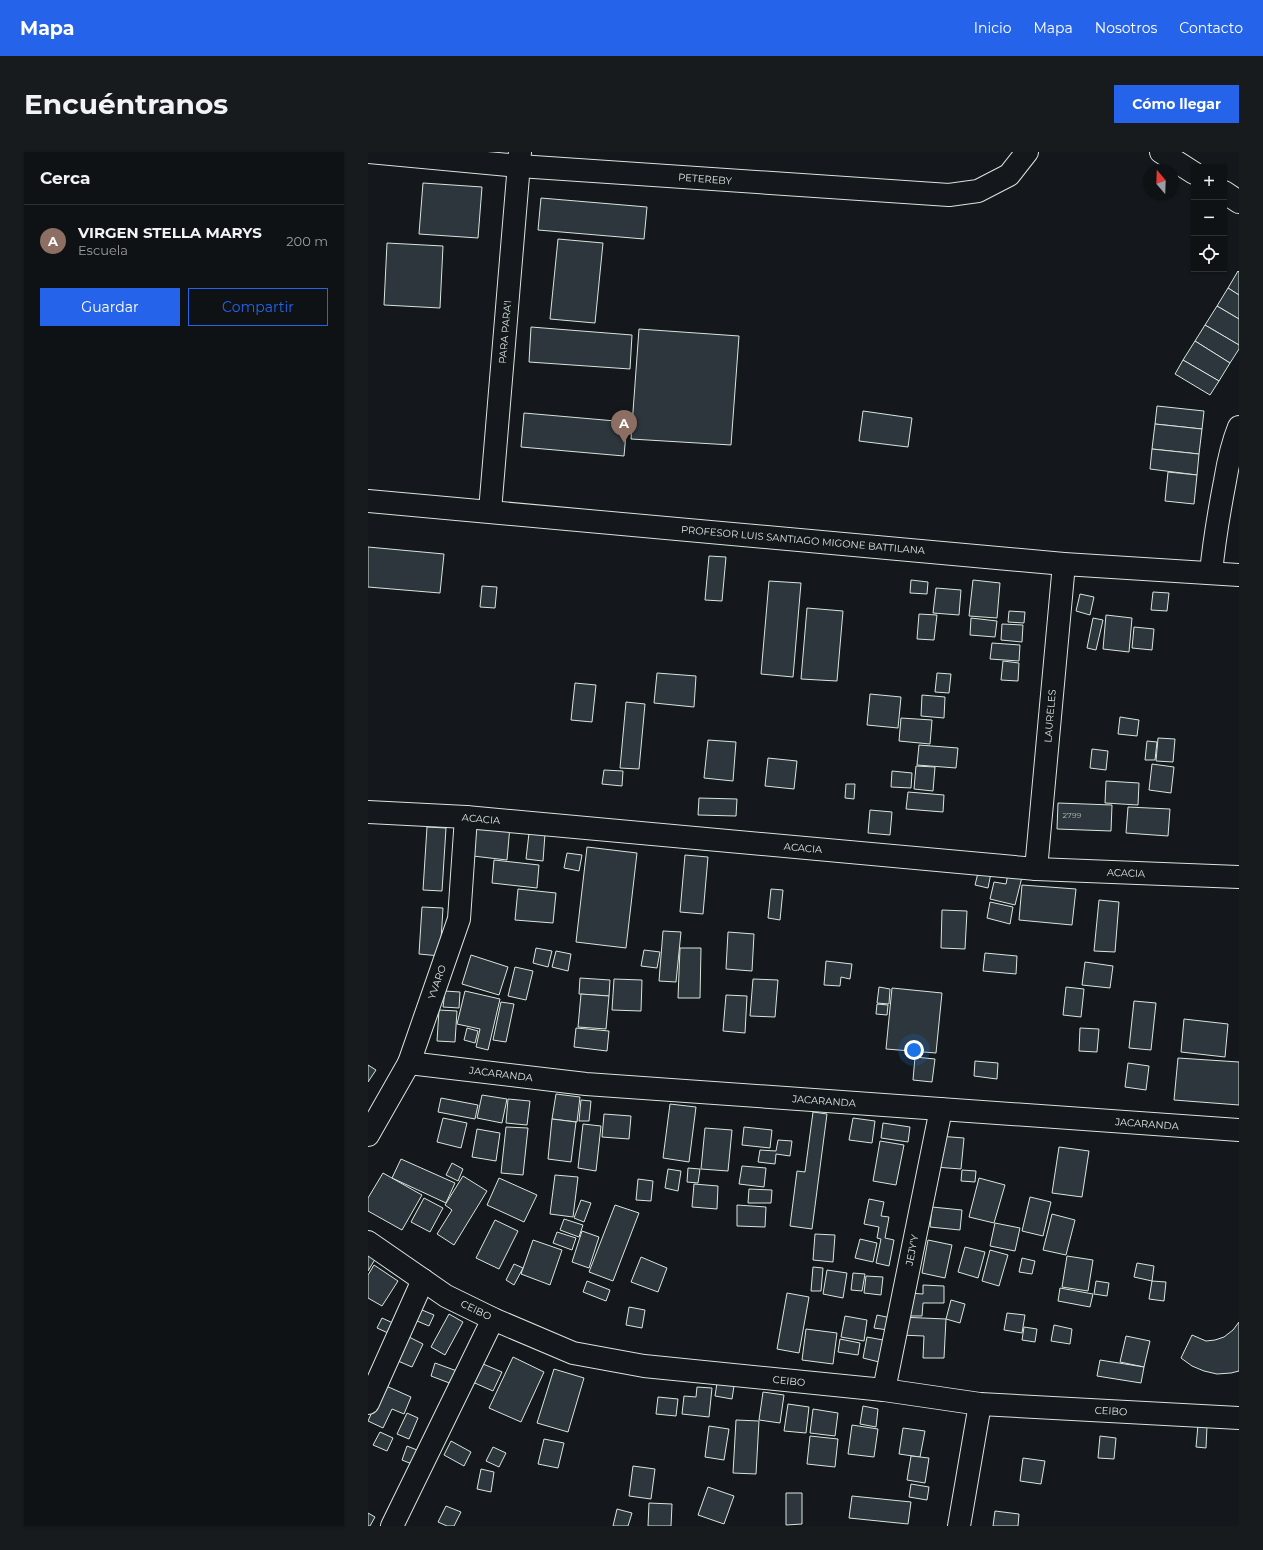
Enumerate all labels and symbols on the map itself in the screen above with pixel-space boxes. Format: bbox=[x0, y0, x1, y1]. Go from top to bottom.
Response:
north arrow bbox=[1143, 164, 1179, 200]
street label: PETEREBY bbox=[678, 171, 733, 187]
street label: PARA PARA'I bbox=[496, 300, 514, 364]
pin: A bbox=[611, 410, 637, 443]
street label: PROFESOR LUIS SANTIAGO MIGONE BATTILANA bbox=[680, 523, 926, 557]
street label: LAURELES bbox=[1041, 689, 1059, 743]
house number: 2799 bbox=[1063, 810, 1082, 820]
street label: ACACIA bbox=[461, 811, 501, 827]
street label: ACACIA bbox=[783, 840, 823, 856]
street label: ACACIA bbox=[1107, 866, 1146, 880]
street label: YVARO bbox=[425, 963, 449, 1001]
your location bbox=[904, 1040, 924, 1060]
street label: JACARANDA bbox=[468, 1064, 534, 1084]
street label: JACARANDA bbox=[791, 1092, 857, 1110]
street label: JACARANDA bbox=[1114, 1115, 1180, 1133]
street label: JEJY'Y bbox=[902, 1233, 921, 1268]
street label: CEIBO bbox=[458, 1297, 494, 1323]
street label: CEIBO bbox=[772, 1373, 806, 1389]
street label: CEIBO bbox=[1094, 1404, 1128, 1418]

